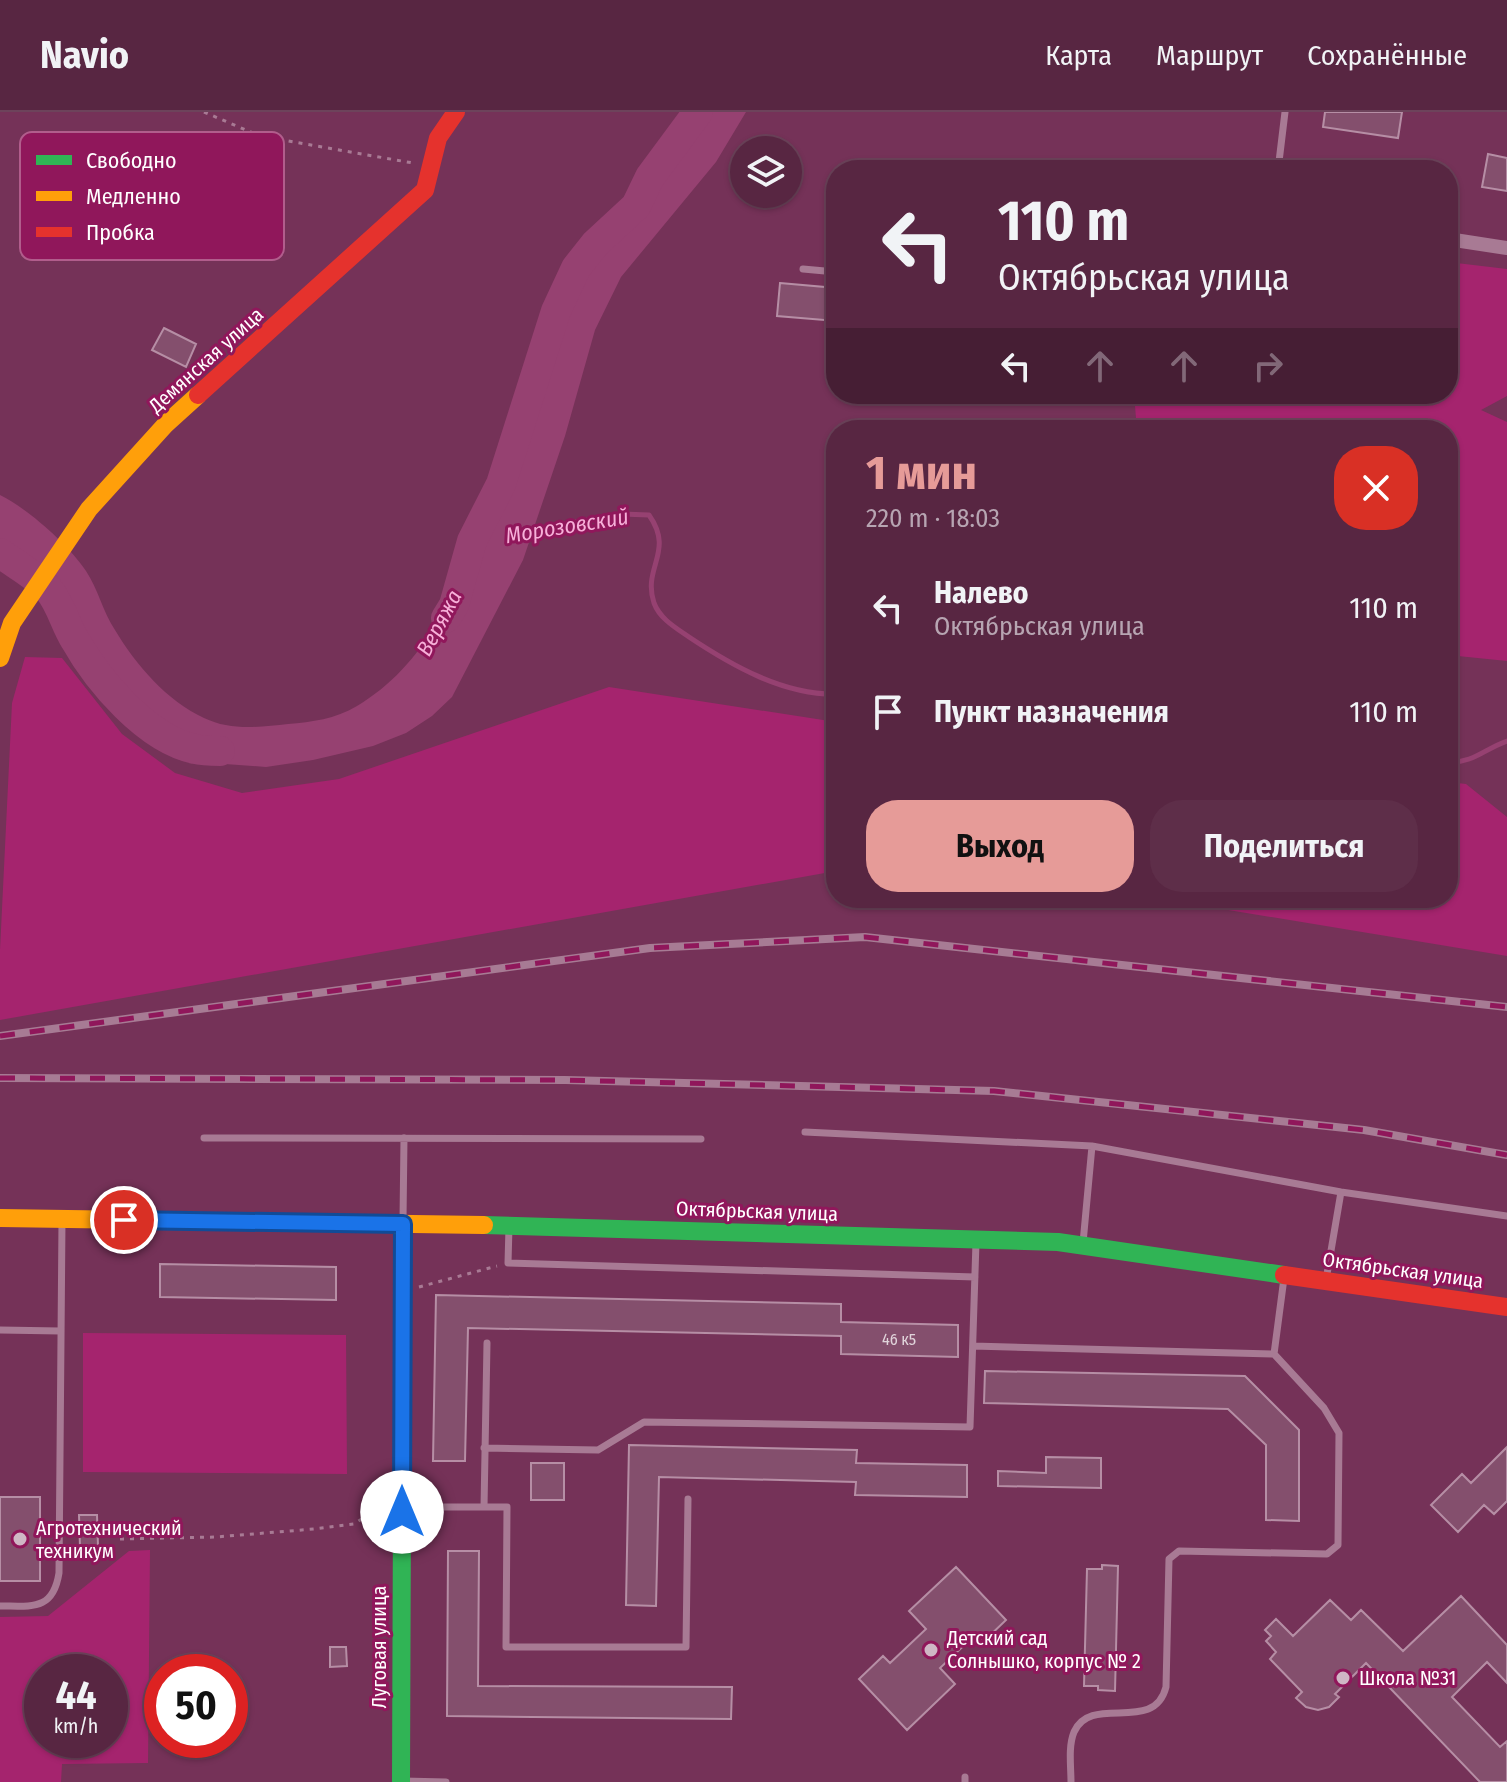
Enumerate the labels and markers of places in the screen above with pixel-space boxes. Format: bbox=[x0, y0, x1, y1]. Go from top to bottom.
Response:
pin bbox=[90, 1186, 158, 1254]
place label: Агротехнический техникум bbox=[36, 1516, 182, 1563]
marker: Агротехнический техникум bbox=[11, 1530, 29, 1548]
place label: Детский сад Солнышко, корпус № 2 bbox=[946, 1626, 1141, 1673]
marker: Детский сад Солнышко, корпус № 2 bbox=[922, 1641, 940, 1659]
place label: Школа №31 bbox=[1359, 1666, 1456, 1690]
marker: Школа №31 bbox=[1334, 1669, 1352, 1687]

